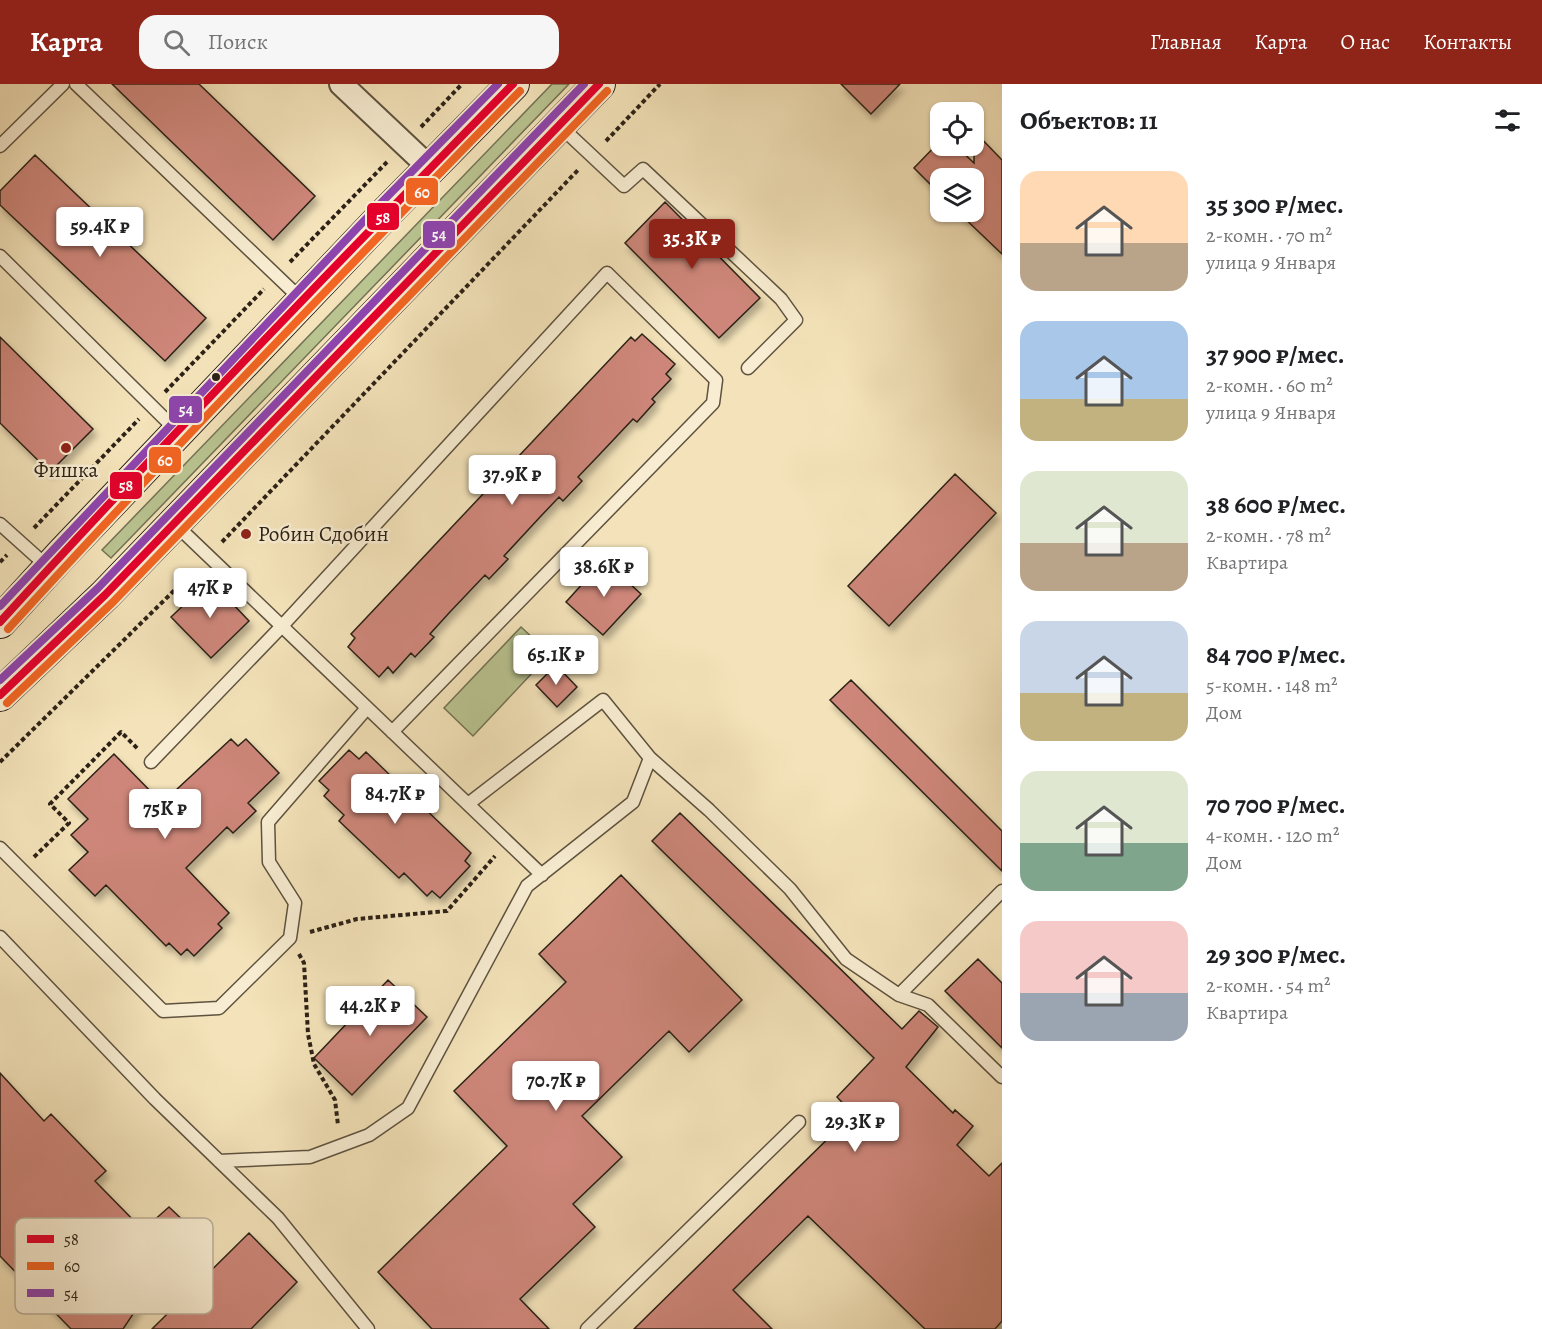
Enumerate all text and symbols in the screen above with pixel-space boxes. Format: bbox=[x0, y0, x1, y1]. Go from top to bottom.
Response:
search box bbox=[139, 15, 559, 69]
text: Карта bbox=[30, 23, 103, 61]
icon: search bbox=[160, 26, 193, 59]
text: Поиск bbox=[208, 27, 268, 57]
text: Главная bbox=[1150, 28, 1222, 56]
text: Карта bbox=[1255, 28, 1307, 56]
text: О нас bbox=[1340, 28, 1390, 56]
text: Контакты bbox=[1423, 28, 1512, 56]
map controls bbox=[930, 102, 984, 222]
button: locate bbox=[930, 102, 984, 156]
text: Объектов: 11 bbox=[1020, 103, 1158, 138]
icon: filters bbox=[1491, 104, 1524, 137]
button: layers bbox=[930, 168, 984, 222]
line badge: 60 bbox=[405, 177, 439, 206]
text: 60 bbox=[414, 182, 430, 204]
text: 35 300 ₽/мес. bbox=[1206, 187, 1344, 222]
icon: home bbox=[1068, 195, 1140, 267]
line badge: 58 bbox=[366, 202, 400, 231]
pin: 59.4K ₽ bbox=[45, 207, 155, 258]
text: 58 bbox=[376, 207, 391, 229]
text: 59.4K ₽ bbox=[70, 213, 130, 240]
pin: 35.3K ₽ bbox=[637, 219, 747, 270]
line badge: 54 bbox=[422, 220, 456, 249]
text: 2-комн. · 70 m² bbox=[1206, 222, 1332, 249]
text: 54 bbox=[432, 224, 447, 246]
text: 35.3K ₽ bbox=[663, 225, 721, 252]
text: улица 9 Января bbox=[1206, 249, 1336, 276]
text: 37 900 ₽/мес. bbox=[1206, 337, 1345, 372]
icon: home bbox=[1068, 345, 1140, 417]
unlabelled marker bbox=[210, 371, 222, 383]
text: 2-комн. · 60 m² bbox=[1206, 372, 1333, 399]
line badge: 54 bbox=[168, 395, 203, 424]
text: 54 bbox=[179, 399, 194, 421]
text: улица 9 Января bbox=[1206, 399, 1336, 426]
marker: Фишка bbox=[59, 441, 73, 455]
line badge: 60 bbox=[148, 446, 182, 474]
text: 60 bbox=[157, 450, 173, 472]
pin: 37.9K ₽ bbox=[457, 455, 567, 506]
place label: Фишка bbox=[34, 456, 99, 484]
text: 37.9K ₽ bbox=[483, 461, 541, 488]
line badge: 58 bbox=[109, 471, 143, 500]
text: 58 bbox=[119, 475, 134, 497]
text: 38 600 ₽/мес. bbox=[1206, 487, 1346, 522]
icon: home bbox=[1068, 495, 1140, 567]
place label: Робин Сдобин bbox=[258, 520, 389, 548]
text: 2-комн. · 78 m² bbox=[1206, 522, 1331, 549]
marker: Робин Сдобин bbox=[239, 527, 253, 541]
pin: 38.6K ₽ bbox=[549, 547, 659, 598]
text: Квартира bbox=[1206, 549, 1288, 576]
text: 38.6K ₽ bbox=[574, 553, 634, 580]
pin: 47K ₽ bbox=[168, 568, 252, 619]
text: 47K ₽ bbox=[188, 574, 232, 601]
pin: 65.1K ₽ bbox=[501, 635, 611, 686]
text: 84 700 ₽/мес. bbox=[1206, 637, 1346, 672]
text: 65.1K ₽ bbox=[527, 641, 585, 668]
icon: home bbox=[1068, 645, 1140, 717]
text: 5-комн. · 148 m² bbox=[1206, 672, 1338, 699]
text: Дом bbox=[1206, 699, 1242, 726]
pin: 84.7K ₽ bbox=[340, 774, 450, 825]
text: 84.7K ₽ bbox=[365, 780, 425, 807]
text: 70 700 ₽/мес. bbox=[1206, 787, 1346, 822]
pin: 75K ₽ bbox=[123, 789, 207, 840]
text: 75K ₽ bbox=[143, 795, 187, 822]
icon: home bbox=[1068, 795, 1140, 867]
text: 4-комн. · 120 m² bbox=[1206, 822, 1340, 849]
text: Дом bbox=[1206, 849, 1242, 876]
text: 29 300 ₽/мес. bbox=[1206, 937, 1346, 972]
icon: home bbox=[1068, 945, 1140, 1017]
text: 2-комн. · 54 m² bbox=[1206, 972, 1331, 999]
pin: 44.2K ₽ bbox=[315, 986, 425, 1037]
text: 44.2K ₽ bbox=[340, 992, 400, 1019]
text: Квартира bbox=[1206, 999, 1288, 1026]
pin: 70.7K ₽ bbox=[501, 1061, 611, 1112]
text: 70.7K ₽ bbox=[526, 1067, 586, 1094]
pin: 29.3K ₽ bbox=[800, 1102, 910, 1153]
text: 29.3K ₽ bbox=[825, 1108, 885, 1135]
legend bbox=[15, 1218, 213, 1314]
text: 58 bbox=[64, 1229, 79, 1251]
text: 60 bbox=[64, 1256, 80, 1278]
text: 54 bbox=[64, 1283, 78, 1305]

